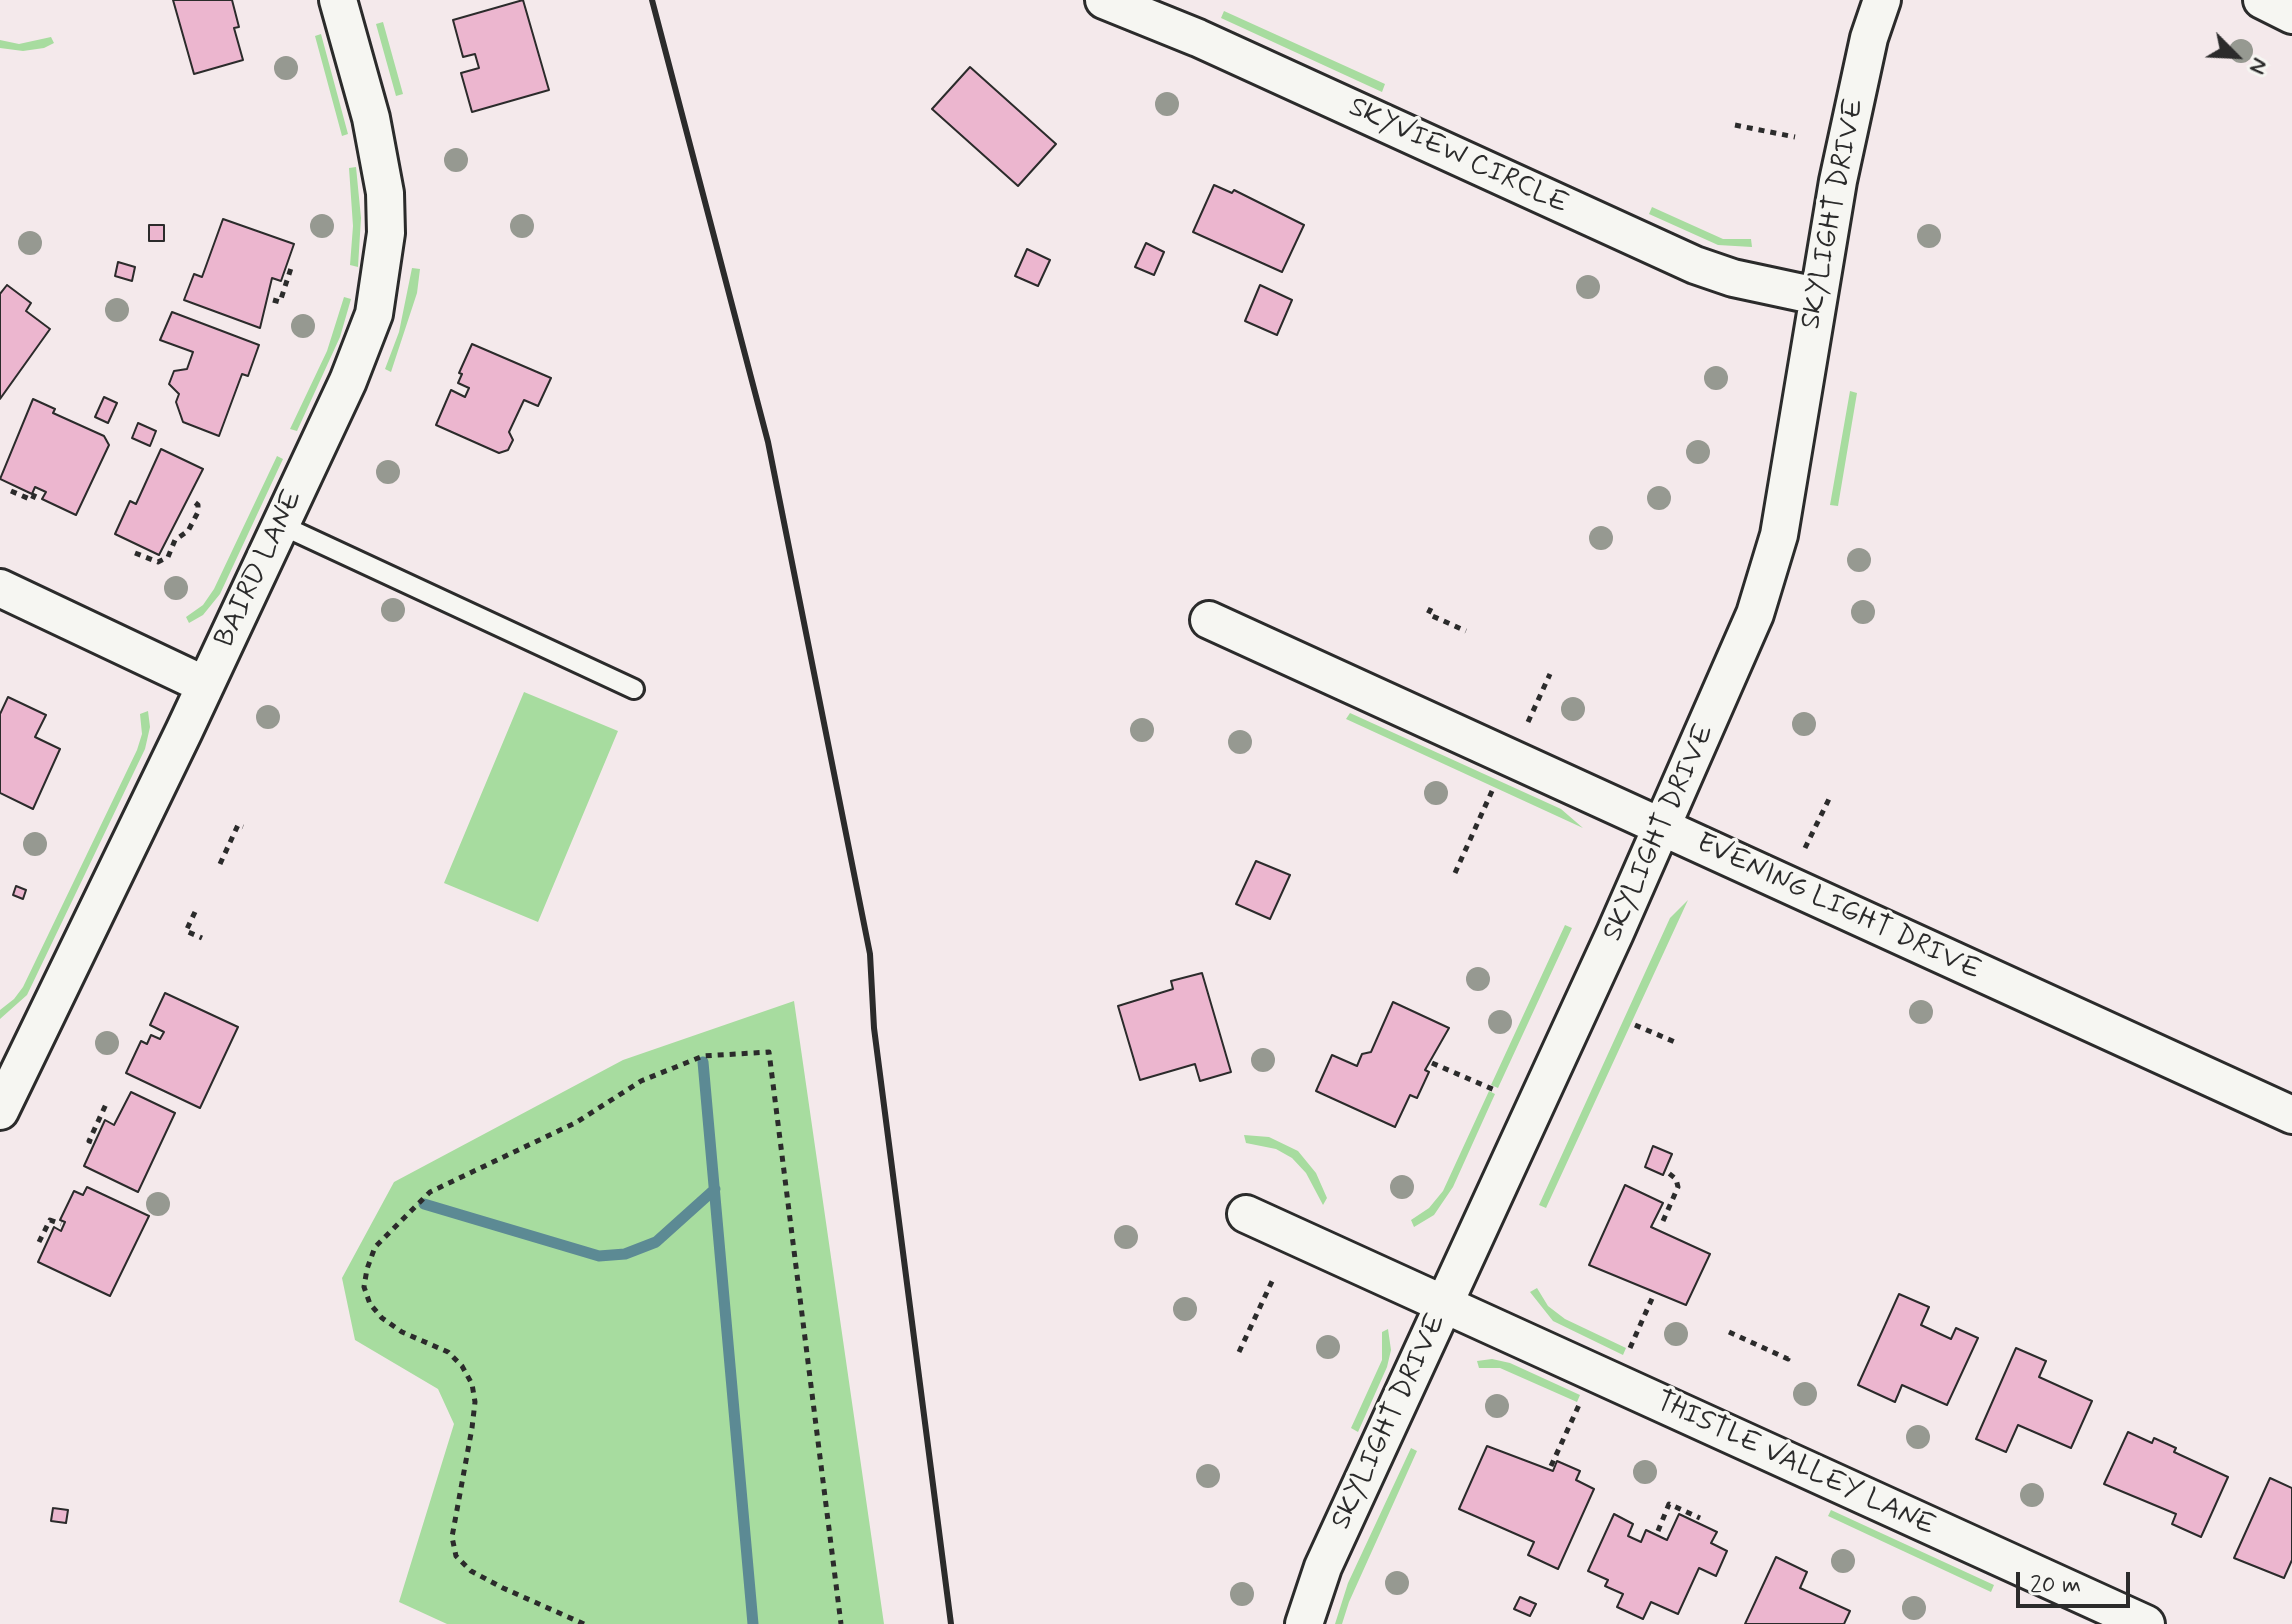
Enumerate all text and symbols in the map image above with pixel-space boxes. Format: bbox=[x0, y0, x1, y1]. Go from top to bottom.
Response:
north arrow bbox=[2196, 16, 2276, 96]
text: N bbox=[2242, 53, 2274, 78]
street label: SKYVIEW CIRCLE bbox=[1343, 91, 1573, 223]
street label: SKYLIGHT DRIVE bbox=[1795, 96, 1873, 332]
street label: BAIRD LANE bbox=[209, 485, 311, 653]
street label: SKYLIGHT DRIVE bbox=[1597, 719, 1723, 947]
street label: EVENING LIGHT DRIVE bbox=[1691, 827, 1985, 989]
street label: SKYLIGHT DRIVE bbox=[1325, 1309, 1455, 1535]
street label: THISTLE VALLEY LANE bbox=[1650, 1385, 1940, 1545]
scale bar bbox=[2020, 1556, 2134, 1606]
text: 20 m bbox=[2030, 1570, 2081, 1601]

